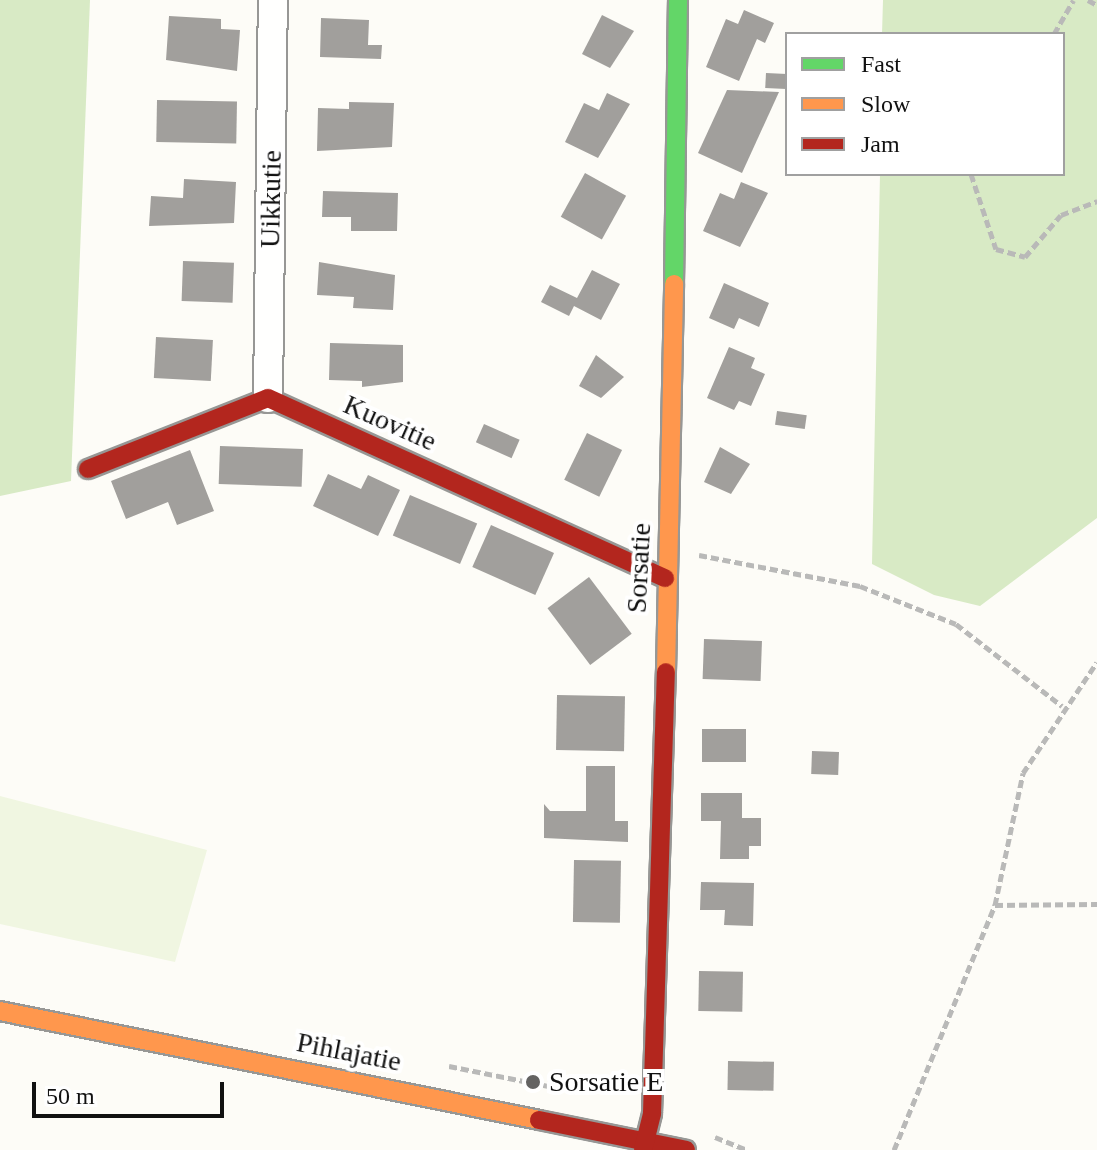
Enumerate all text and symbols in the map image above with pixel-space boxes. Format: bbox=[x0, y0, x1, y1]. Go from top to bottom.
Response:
legend bbox=[785, 32, 1065, 176]
text: Fast bbox=[861, 51, 901, 77]
text: Slow bbox=[861, 91, 910, 117]
text: Jam bbox=[861, 131, 900, 157]
street label: Uikkutie bbox=[253, 150, 289, 248]
street label: Kuovitie bbox=[338, 388, 442, 458]
street label: Sorsatie bbox=[620, 522, 658, 614]
street label: Pihlajatie bbox=[294, 1025, 404, 1079]
place label: Sorsatie E bbox=[549, 1065, 663, 1099]
scale bar bbox=[36, 1066, 228, 1116]
marker: Sorsatie E bbox=[524, 1073, 542, 1091]
text: 50 m bbox=[46, 1083, 95, 1109]

